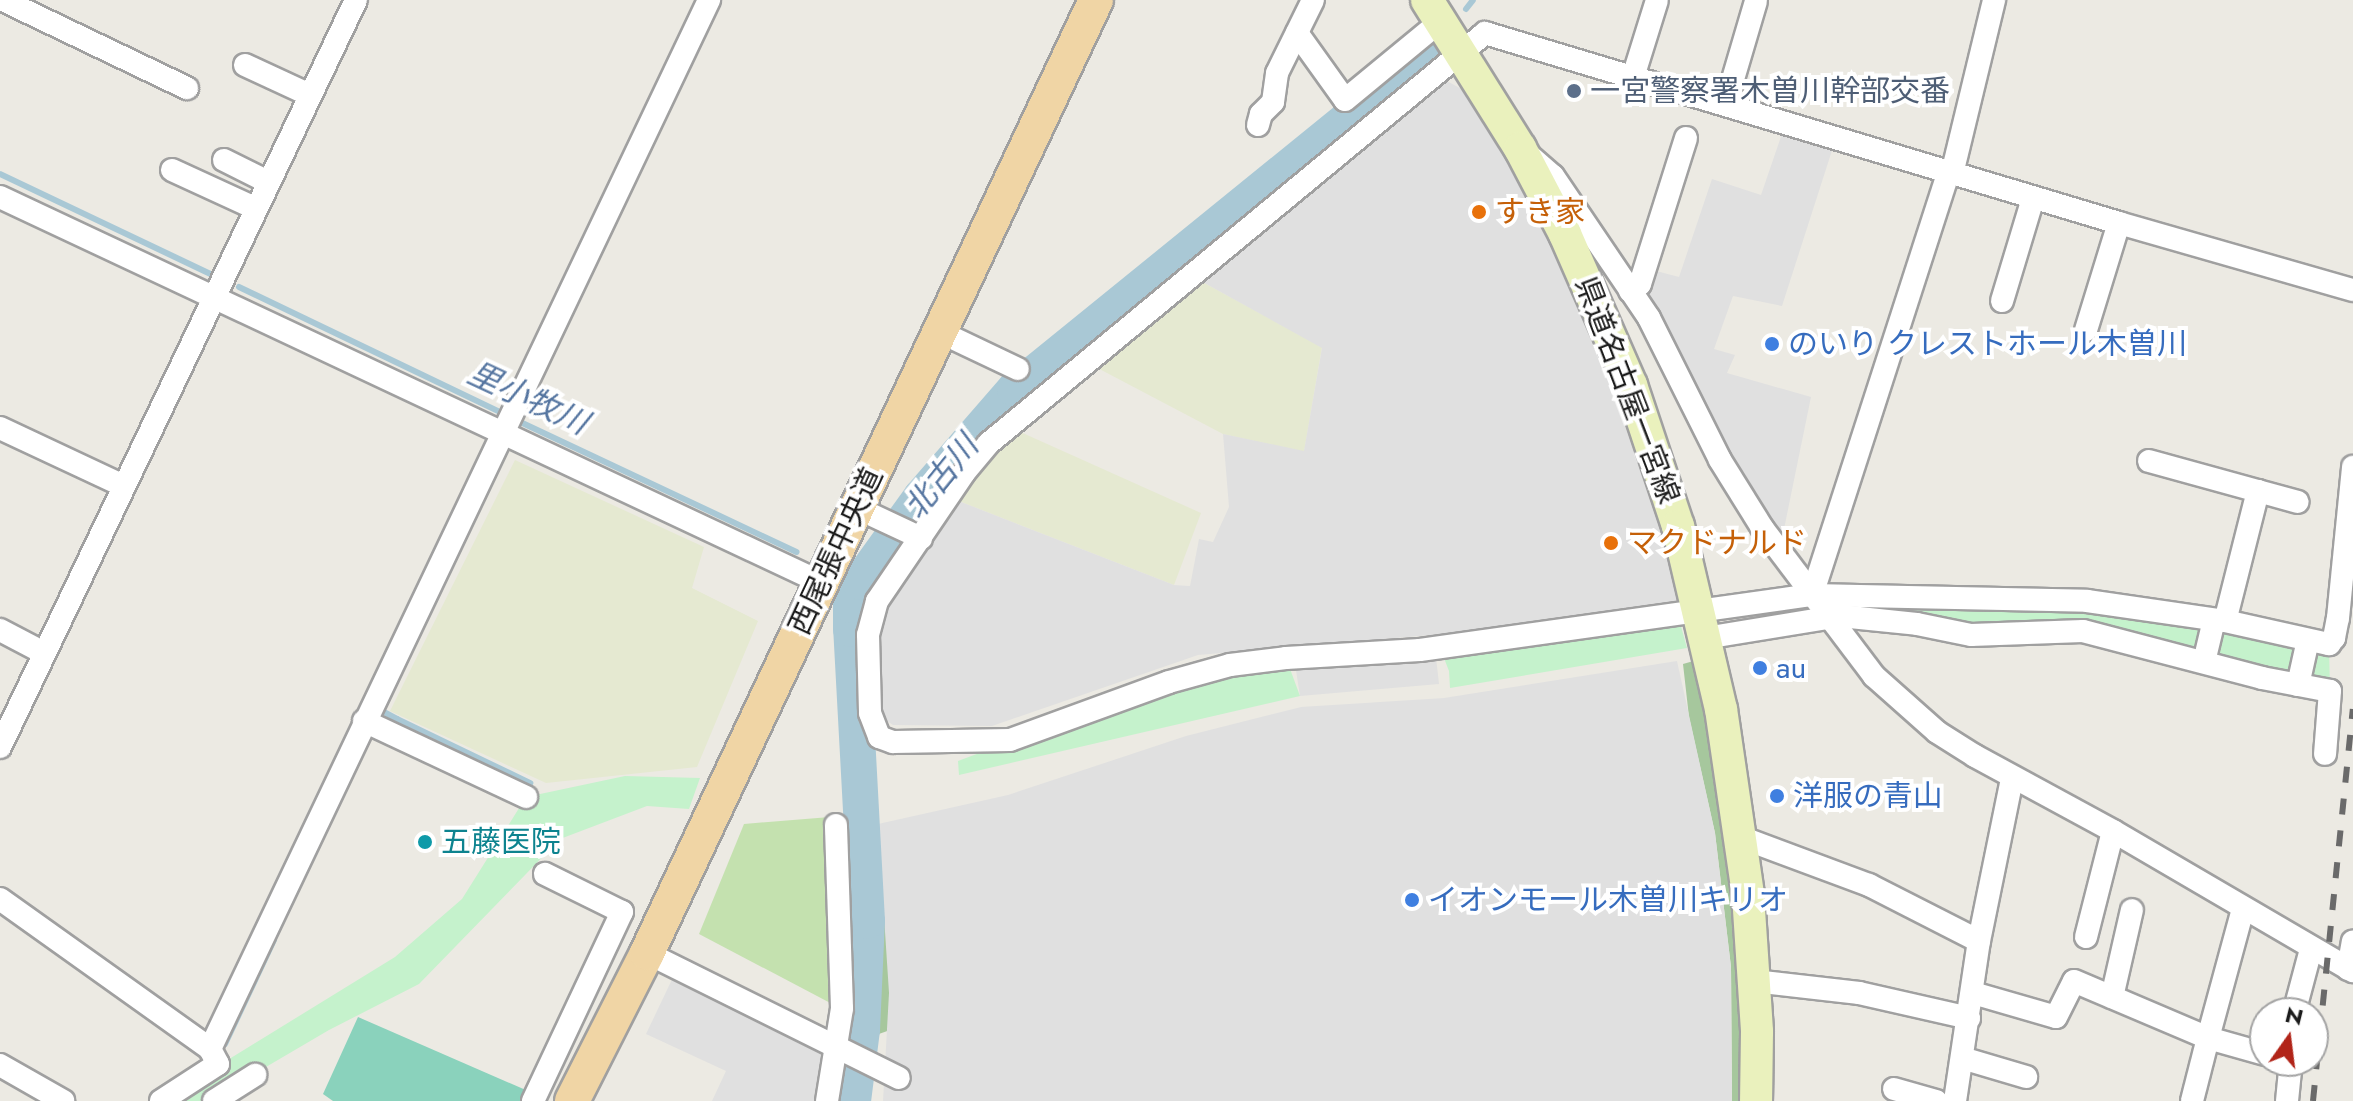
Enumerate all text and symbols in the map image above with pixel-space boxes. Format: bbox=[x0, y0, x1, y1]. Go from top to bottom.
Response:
place label: 一宮警察署木曽川幹部交番 bbox=[1590, 73, 1950, 109]
marker: 一宮警察署木曽川幹部交番 bbox=[1565, 82, 1583, 100]
place label: すき家 bbox=[1495, 194, 1585, 230]
marker: すき家 bbox=[1470, 203, 1488, 221]
street label: 県道名古屋一宮線 bbox=[1567, 272, 1687, 508]
place label: のいり クレストホール木曽川 bbox=[1788, 326, 2187, 362]
marker: のいり クレストホール木曽川 bbox=[1763, 335, 1781, 353]
water label: 里小牧川 bbox=[462, 354, 594, 442]
water label: 北古川 bbox=[896, 428, 986, 526]
street label: 西尾張中央道 bbox=[782, 462, 890, 640]
place label: マクドナルド bbox=[1627, 525, 1807, 561]
marker: マクドナルド bbox=[1602, 534, 1620, 552]
place label: au bbox=[1776, 650, 1806, 686]
marker: au bbox=[1751, 659, 1769, 677]
place label: 洋服の青山 bbox=[1793, 778, 1943, 814]
marker: 洋服の青山 bbox=[1768, 787, 1786, 805]
place label: 五藤医院 bbox=[441, 824, 561, 860]
marker: 五藤医院 bbox=[416, 833, 434, 851]
place label: イオンモール木曽川キリオ bbox=[1428, 882, 1788, 918]
marker: イオンモール木曽川キリオ bbox=[1403, 891, 1421, 909]
north arrow bbox=[2249, 997, 2329, 1077]
text: N bbox=[2282, 998, 2307, 1033]

